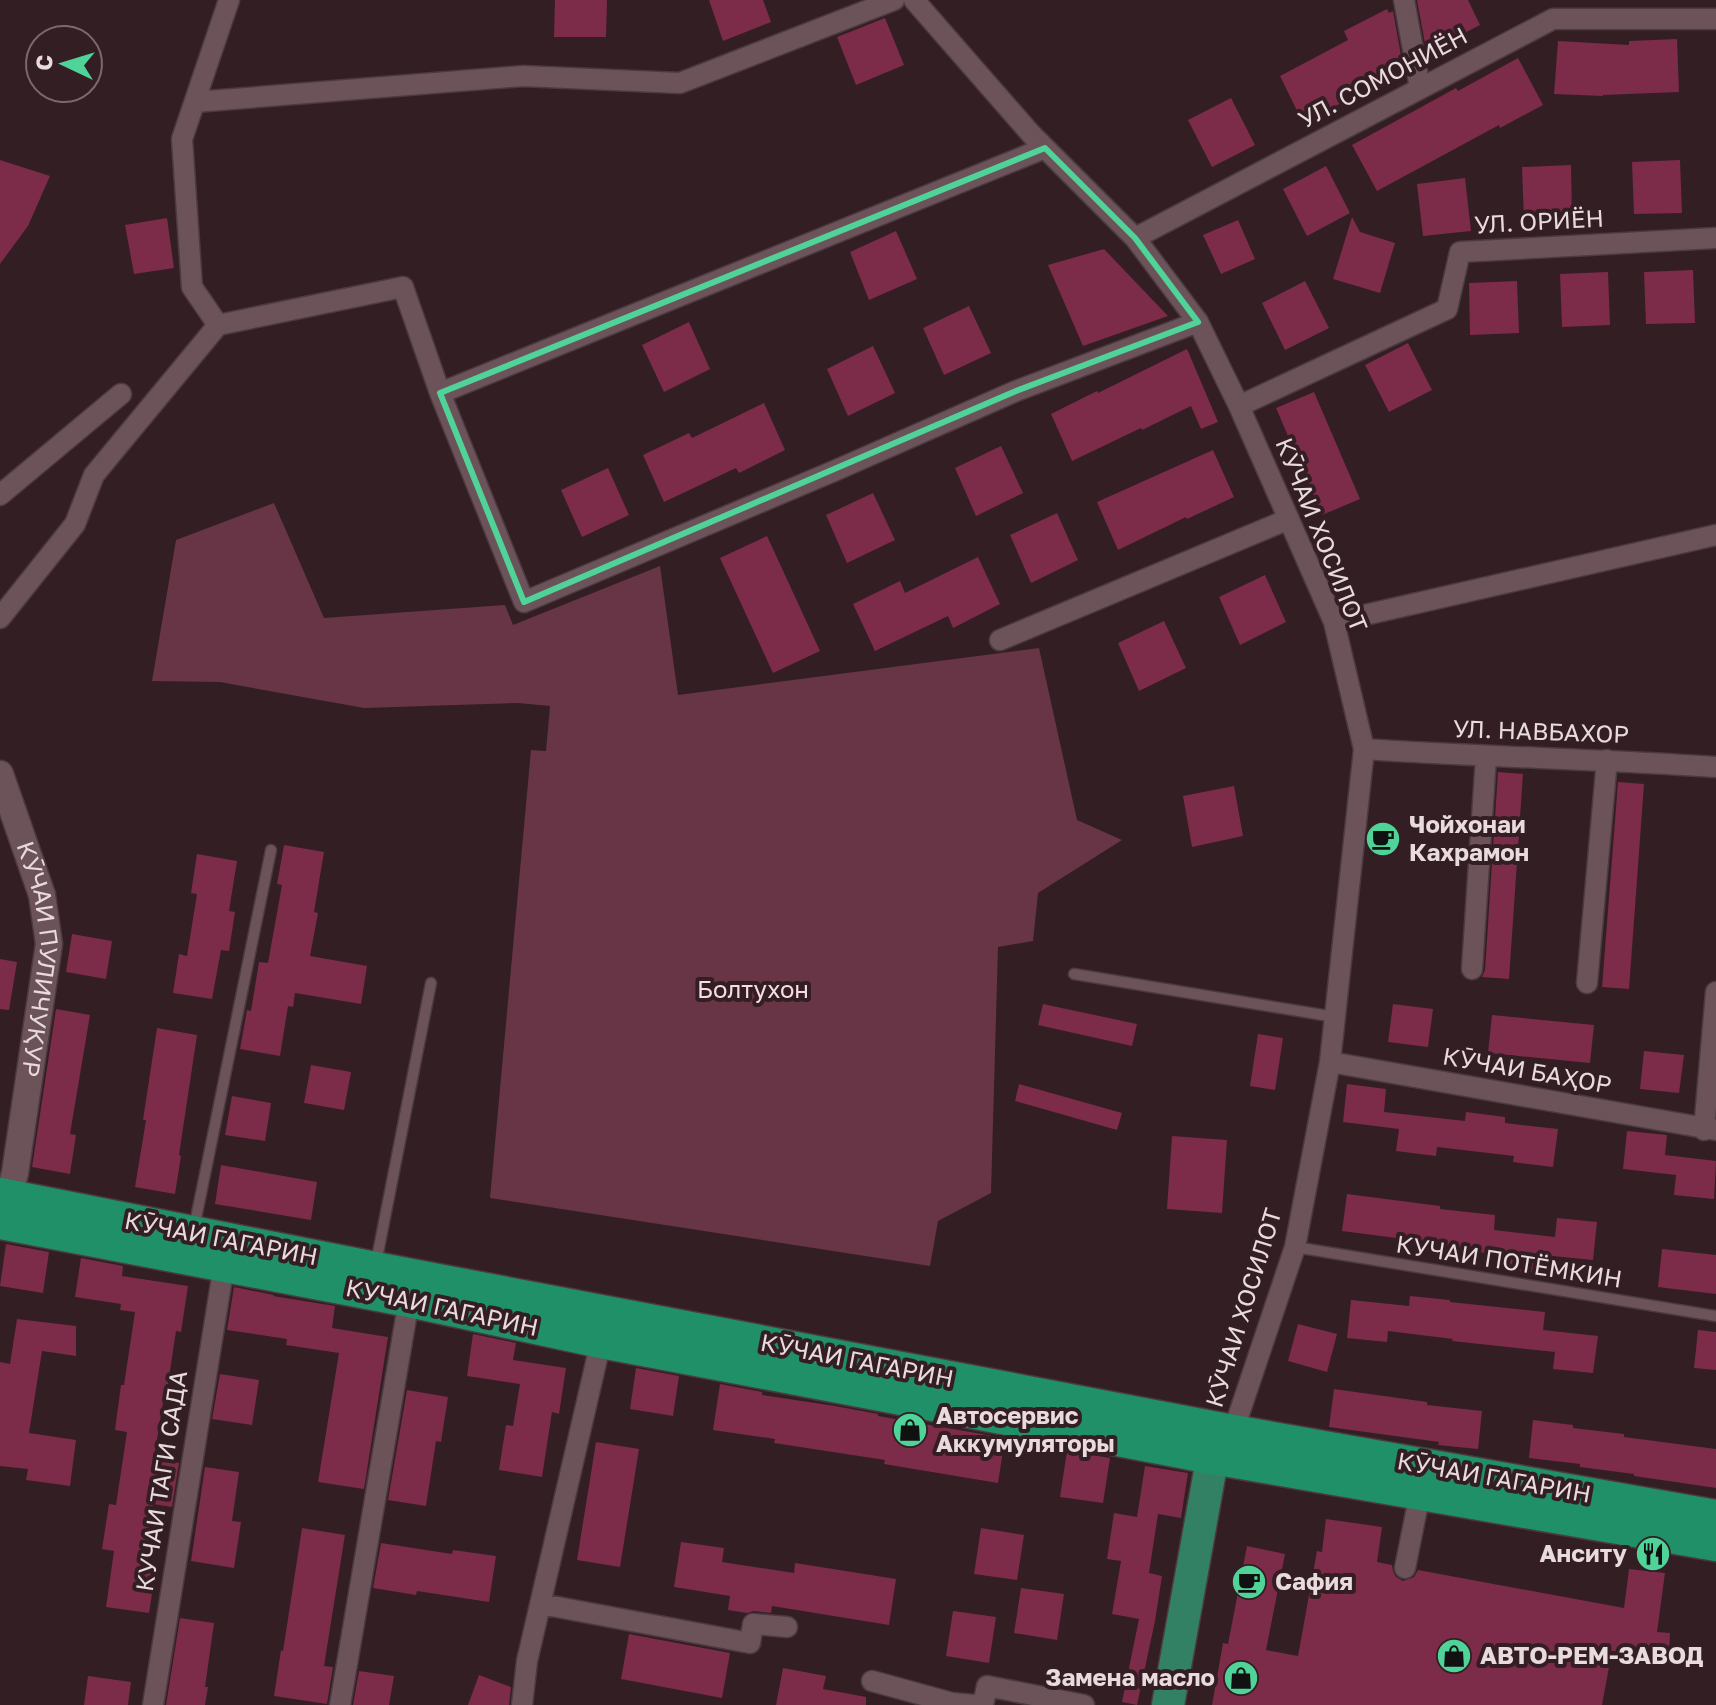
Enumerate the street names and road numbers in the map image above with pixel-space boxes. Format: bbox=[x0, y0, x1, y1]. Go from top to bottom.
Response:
street label: УЛ. СОМОНИЁН bbox=[1293, 20, 1472, 133]
street label: УЛ. ОРИЁН bbox=[1473, 203, 1604, 238]
street label: КӮЧАИ ХОСИЛОТ bbox=[1270, 433, 1375, 636]
street label: УЛ. НАВБАХОР bbox=[1452, 713, 1630, 748]
street label: КӮЧАИ ПУЛИЧУҚУР bbox=[11, 837, 65, 1079]
street label: КӮЧАИ БАҲОР bbox=[1441, 1040, 1614, 1099]
street label: КӮЧАИ ХОСИЛОТ bbox=[1199, 1204, 1287, 1411]
street label: КӮЧАИ ГАГАРИН bbox=[122, 1205, 320, 1270]
street label: КУЧАИ ПОТЁМКИН bbox=[1394, 1228, 1624, 1293]
street label: КУЧАИ ГАГАРИН bbox=[343, 1272, 541, 1341]
street label: КӮЧАИ ГАГАРИН bbox=[758, 1327, 956, 1392]
street label: КУЧАИ ТАГИ САДА bbox=[129, 1368, 192, 1593]
street label: КӮЧАИ ГАГАРИН bbox=[1395, 1445, 1593, 1508]

